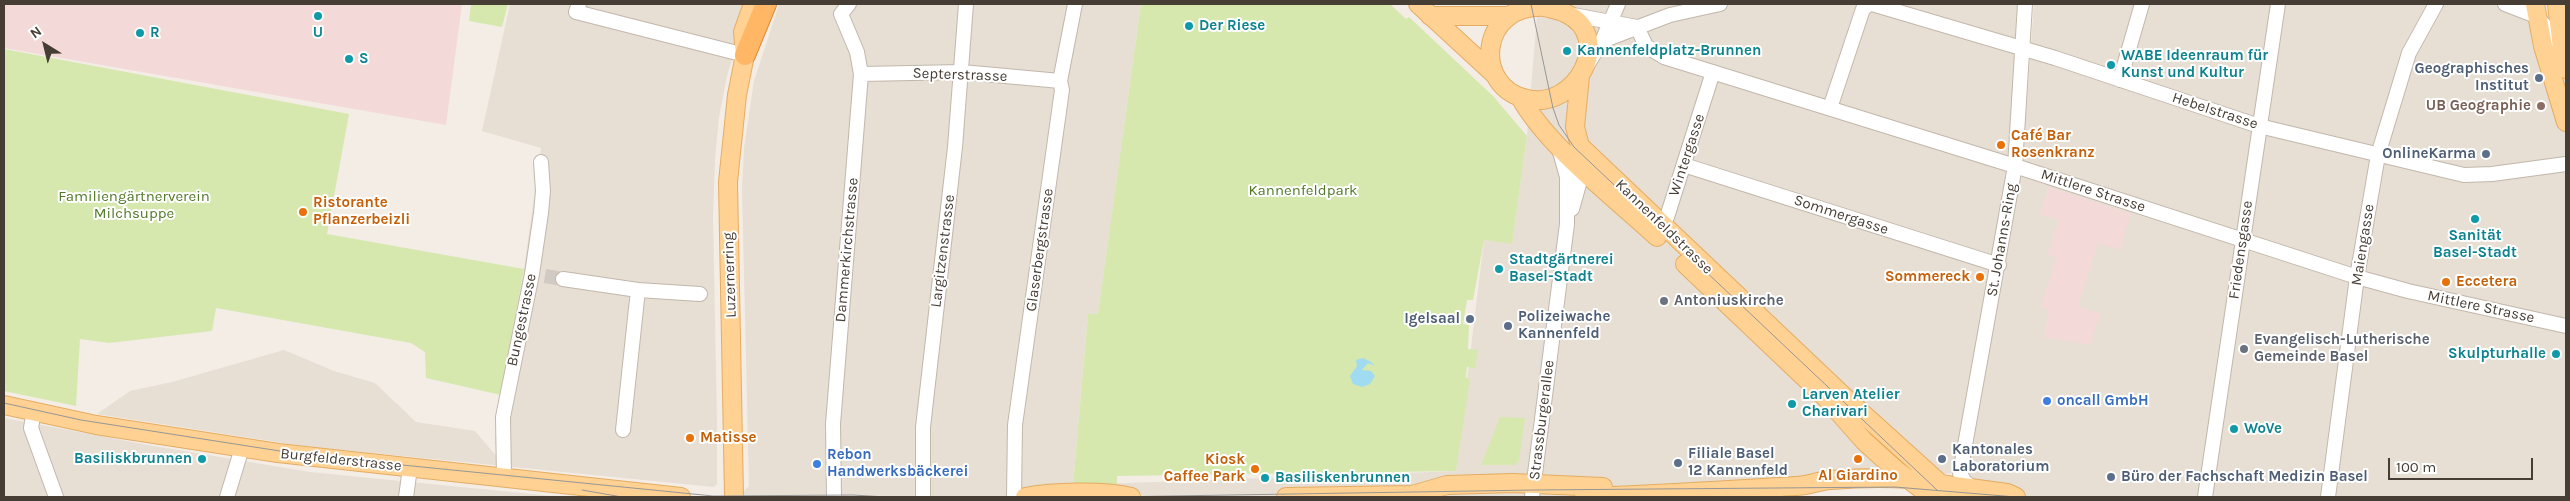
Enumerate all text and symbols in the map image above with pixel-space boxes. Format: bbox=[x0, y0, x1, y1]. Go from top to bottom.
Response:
marker: U bbox=[312, 10, 324, 22]
place label: Der Riese bbox=[1199, 17, 1265, 35]
north arrow bbox=[20, 20, 70, 70]
marker: Der Riese bbox=[1183, 20, 1195, 32]
text: N bbox=[27, 23, 45, 42]
place label: R bbox=[150, 24, 160, 42]
place label: U bbox=[313, 24, 323, 42]
marker: R bbox=[134, 27, 146, 39]
place label: Kannenfeldplatz-Brunnen bbox=[1577, 42, 1761, 60]
marker: Kannenfeldplatz-Brunnen bbox=[1561, 45, 1573, 57]
place label: WABE Ideenraum für Kunst und Kultur bbox=[2121, 47, 2268, 82]
place label: S bbox=[359, 50, 369, 68]
marker: S bbox=[343, 53, 355, 65]
marker: WABE Ideenraum für Kunst und Kultur bbox=[2105, 59, 2117, 71]
place label: Geographisches Institut bbox=[2415, 60, 2529, 95]
street label: Septerstrasse bbox=[912, 64, 1008, 86]
marker: Geographisches Institut bbox=[2533, 72, 2545, 84]
street label: Hebelstrasse bbox=[2170, 89, 2260, 133]
place label: UB Geographie bbox=[2426, 97, 2531, 115]
marker: UB Geographie bbox=[2535, 100, 2547, 112]
street label: Wintergasse bbox=[1665, 111, 1709, 199]
place label: Café Bar Rosenkranz bbox=[2011, 127, 2095, 162]
marker: Café Bar Rosenkranz bbox=[1995, 139, 2007, 151]
place label: OnlineKarma bbox=[2382, 145, 2476, 163]
marker: OnlineKarma bbox=[2480, 148, 2492, 160]
street label: Mittlere Strasse bbox=[2038, 166, 2148, 216]
street label: Kannenfeldstrasse bbox=[1611, 176, 1717, 278]
street label: Dammerkirchstrasse bbox=[832, 177, 862, 323]
park label: Kannenfeldpark bbox=[1248, 182, 1358, 200]
street label: St. Johanns-Ring bbox=[1983, 182, 2021, 298]
street label: Glaserbergstrasse bbox=[1022, 187, 1058, 313]
park label: Familiengärtnerverein Milchsuppe bbox=[58, 188, 210, 223]
street label: Sommergasse bbox=[1791, 191, 1891, 239]
place label: Ristorante Pflanzerbeizli bbox=[313, 194, 410, 229]
street label: Largitzenstrasse bbox=[927, 194, 959, 308]
street label: Friedensgasse bbox=[2225, 200, 2257, 300]
street label: Maiengasse bbox=[2348, 203, 2378, 287]
marker: Ristorante Pflanzerbeizli bbox=[297, 206, 309, 218]
marker: Sanität Basel-Stadt bbox=[2469, 213, 2481, 225]
place label: Sanität Basel-Stadt bbox=[2433, 227, 2517, 262]
street label: Luzernerring bbox=[720, 232, 740, 318]
place label: Stadtgärtnerei Basel-Stadt bbox=[1509, 251, 1614, 286]
marker: Stadtgärtnerei Basel-Stadt bbox=[1493, 263, 1505, 275]
place label: Sommereck bbox=[1885, 268, 1970, 286]
marker: Sommereck bbox=[1974, 271, 1986, 283]
street label: Bungestrasse bbox=[503, 272, 541, 368]
place label: Eccetera bbox=[2456, 273, 2517, 291]
marker: Eccetera bbox=[2440, 276, 2452, 288]
street label: Mittlere Strasse bbox=[2426, 287, 2536, 327]
place label: Antoniuskirche bbox=[1674, 292, 1784, 310]
marker: Antoniuskirche bbox=[1658, 295, 1670, 307]
place label: Polizeiwache Kannenfeld bbox=[1518, 308, 1610, 343]
place label: Igelsaal bbox=[1404, 310, 1460, 328]
marker: Igelsaal bbox=[1464, 313, 1476, 325]
marker: Polizeiwache Kannenfeld bbox=[1502, 320, 1514, 332]
place label: Evangelisch-Lutherische Gemeinde Basel bbox=[2254, 331, 2430, 366]
marker: Evangelisch-Lutherische Gemeinde Basel bbox=[2238, 343, 2250, 355]
place label: Skulpturhalle bbox=[2448, 345, 2546, 363]
marker: Skulpturhalle bbox=[2550, 348, 2562, 360]
street label: Strassburgerallee bbox=[1526, 359, 1558, 481]
place label: Larven Atelier Charivari bbox=[1802, 386, 1900, 421]
place label: oncall GmbH bbox=[2057, 392, 2149, 410]
marker: oncall GmbH bbox=[2041, 395, 2053, 407]
marker: Larven Atelier Charivari bbox=[1786, 398, 1798, 410]
place label: WoVe bbox=[2244, 420, 2282, 438]
marker: WoVe bbox=[2228, 423, 2240, 435]
place label: Matisse bbox=[700, 429, 757, 447]
marker: Matisse bbox=[684, 432, 696, 444]
place label: Kantonales Laboratorium bbox=[1952, 441, 2049, 476]
street label: Burgfelderstrasse bbox=[280, 445, 402, 475]
place label: Filiale Basel 12 Kannenfeld bbox=[1688, 445, 1788, 480]
place label: Rebon Handwerksbäckerei bbox=[827, 446, 968, 481]
scale bar bbox=[2390, 448, 2535, 480]
place label: Basiliskbrunnen bbox=[74, 450, 192, 468]
place label: Kiosk Caffee Park bbox=[1164, 451, 1245, 486]
marker: Basiliskbrunnen bbox=[196, 453, 208, 465]
marker: Al Giardino bbox=[1852, 453, 1864, 465]
marker: Kantonales Laboratorium bbox=[1936, 453, 1948, 465]
marker: Filiale Basel 12 Kannenfeld bbox=[1672, 457, 1684, 469]
marker: Rebon Handwerksbäckerei bbox=[811, 458, 823, 470]
text: 100 m bbox=[2396, 458, 2436, 476]
marker: Kiosk Caffee Park bbox=[1249, 463, 1261, 475]
place label: Al Giardino bbox=[1818, 467, 1898, 485]
place label: Büro der Fachschaft Medizin Basel bbox=[2121, 468, 2368, 486]
place label: Basiliskenbrunnen bbox=[1275, 469, 1410, 487]
marker: Büro der Fachschaft Medizin Basel bbox=[2105, 471, 2117, 483]
marker: Basiliskenbrunnen bbox=[1259, 472, 1271, 484]

